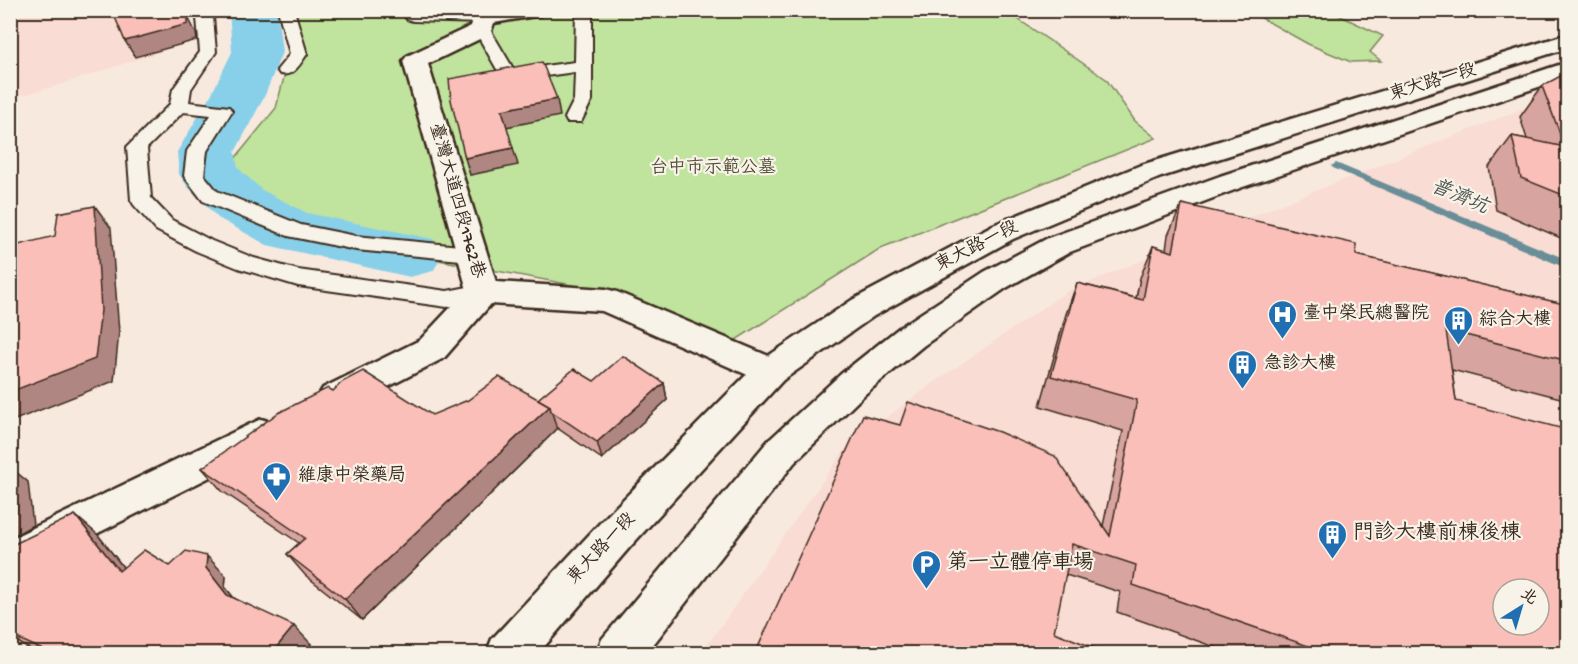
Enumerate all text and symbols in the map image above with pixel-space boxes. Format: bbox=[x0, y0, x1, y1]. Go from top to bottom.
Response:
street label: 東大路一段 bbox=[1387, 59, 1479, 106]
street label: 臺灣大道四段1762巷 bbox=[424, 121, 489, 281]
park label: 台中市示範公墓 bbox=[650, 157, 776, 179]
water label: 普濟坑 bbox=[1427, 174, 1494, 221]
street label: 東大路一段 bbox=[932, 216, 1022, 277]
hospital icon: 臺中榮民總醫院 bbox=[1266, 298, 1298, 340]
place label: 臺中榮民總醫院 bbox=[1303, 302, 1429, 325]
building icon: 綜合大樓 bbox=[1442, 304, 1474, 346]
place label: 綜合大樓 bbox=[1479, 309, 1551, 331]
building icon: 急診大樓 bbox=[1227, 348, 1259, 390]
place label: 急診大樓 bbox=[1264, 353, 1336, 375]
pharmacy icon: 維康中榮藥局 bbox=[261, 460, 293, 502]
place label: 維康中榮藥局 bbox=[298, 464, 406, 487]
street label: 東大路一段 bbox=[563, 508, 640, 589]
building icon: 門診大樓前棟後棟 bbox=[1316, 518, 1348, 560]
place label: 門診大樓前棟後棟 bbox=[1353, 520, 1521, 547]
parking icon: 第一立體停車場 bbox=[910, 548, 942, 590]
place label: 第一立體停車場 bbox=[947, 550, 1094, 577]
north arrow bbox=[1491, 577, 1551, 637]
text: 北 bbox=[1516, 585, 1541, 610]

